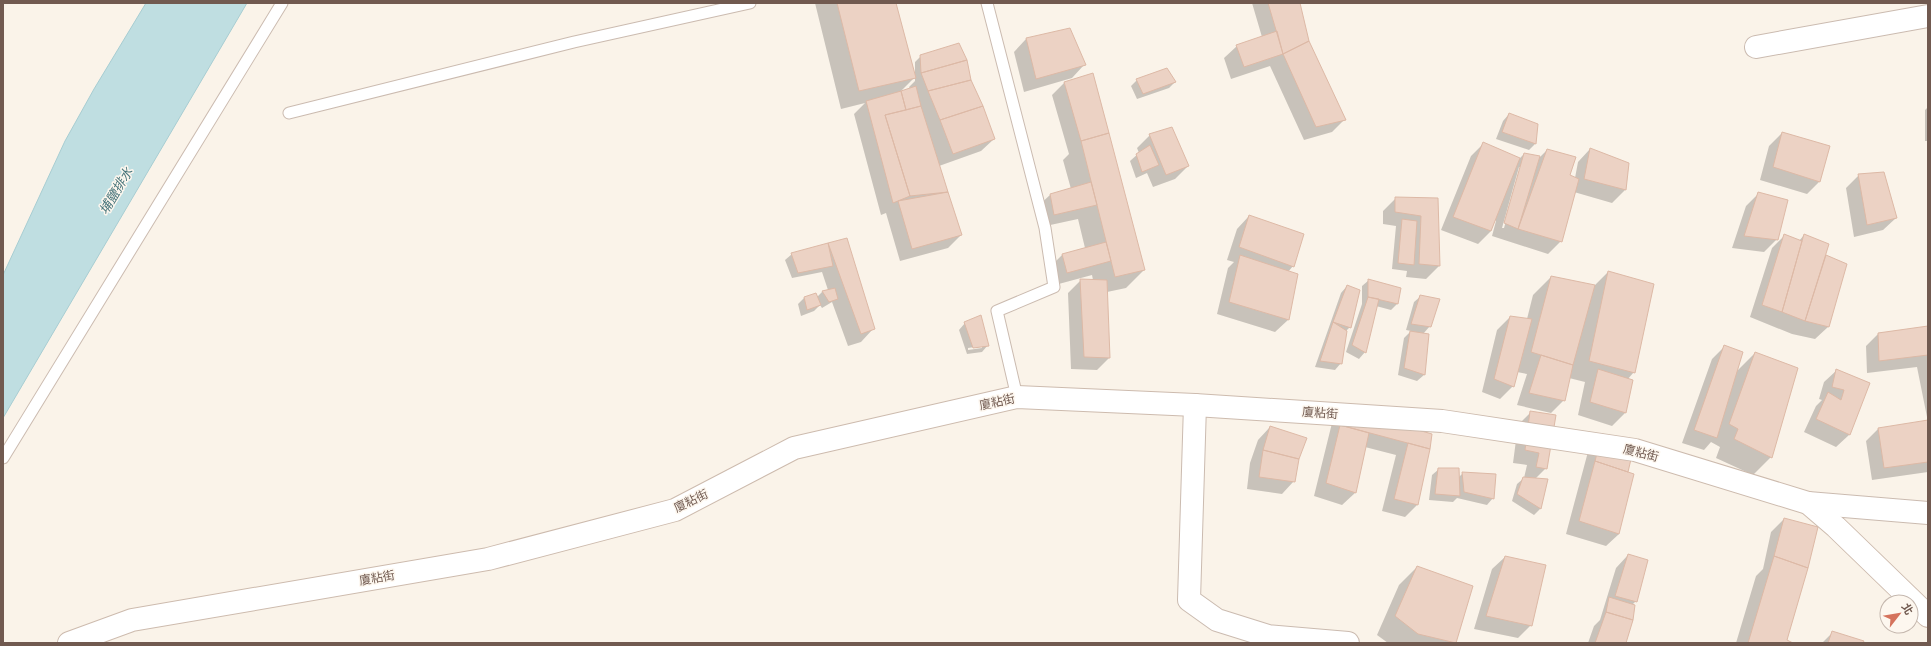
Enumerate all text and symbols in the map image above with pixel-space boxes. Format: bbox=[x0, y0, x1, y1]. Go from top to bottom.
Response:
water label: 埔鹽排水 bbox=[96, 164, 136, 217]
street label: 廈粘街 bbox=[978, 391, 1016, 413]
street label: 廈粘街 bbox=[1302, 405, 1338, 421]
street label: 廈粘街 bbox=[1622, 442, 1660, 464]
street label: 廈粘街 bbox=[672, 487, 710, 515]
street label: 廈粘街 bbox=[358, 568, 396, 588]
north arrow bbox=[1879, 594, 1919, 634]
text: 北 bbox=[1900, 601, 1916, 617]

